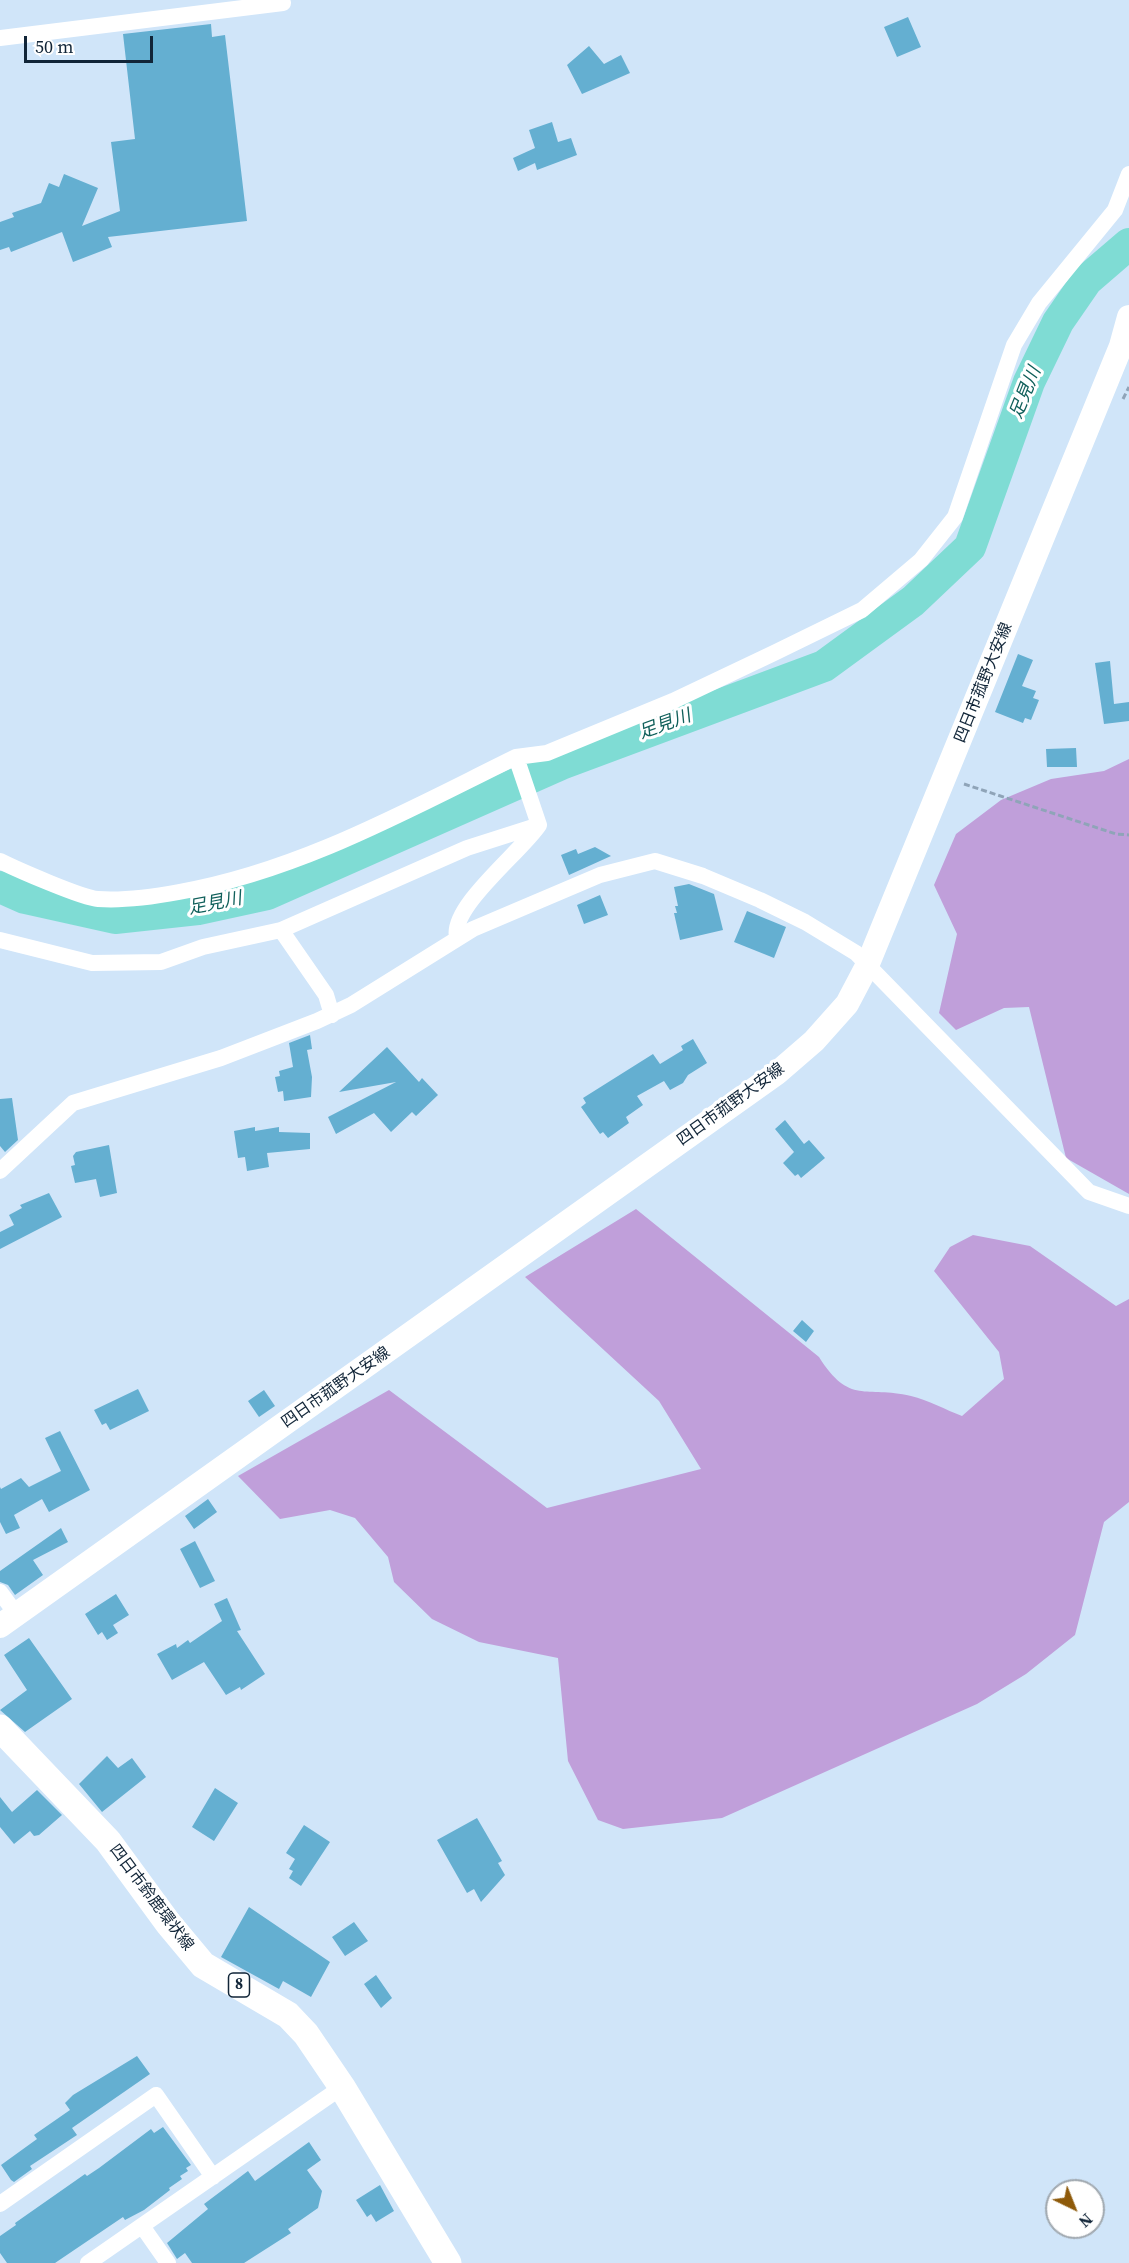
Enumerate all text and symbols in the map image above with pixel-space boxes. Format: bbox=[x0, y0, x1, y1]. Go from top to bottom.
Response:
scale bar bbox=[27, 24, 156, 62]
text: 50 m bbox=[35, 34, 73, 59]
water label: 足見川 bbox=[1006, 364, 1046, 422]
street label: 四日市菰野大安線 bbox=[951, 620, 1017, 746]
water label: 足見川 bbox=[636, 706, 694, 744]
water label: 足見川 bbox=[186, 888, 244, 920]
street label: 四日市菰野大安線 bbox=[674, 1060, 788, 1150]
street label: 四日市菰野大安線 bbox=[278, 1343, 394, 1433]
street label: 四日市鈴鹿環状線 bbox=[105, 1841, 197, 1955]
road number: 8 bbox=[228, 1973, 250, 1997]
north arrow bbox=[1045, 2179, 1105, 2239]
text: N bbox=[1074, 2209, 1098, 2233]

